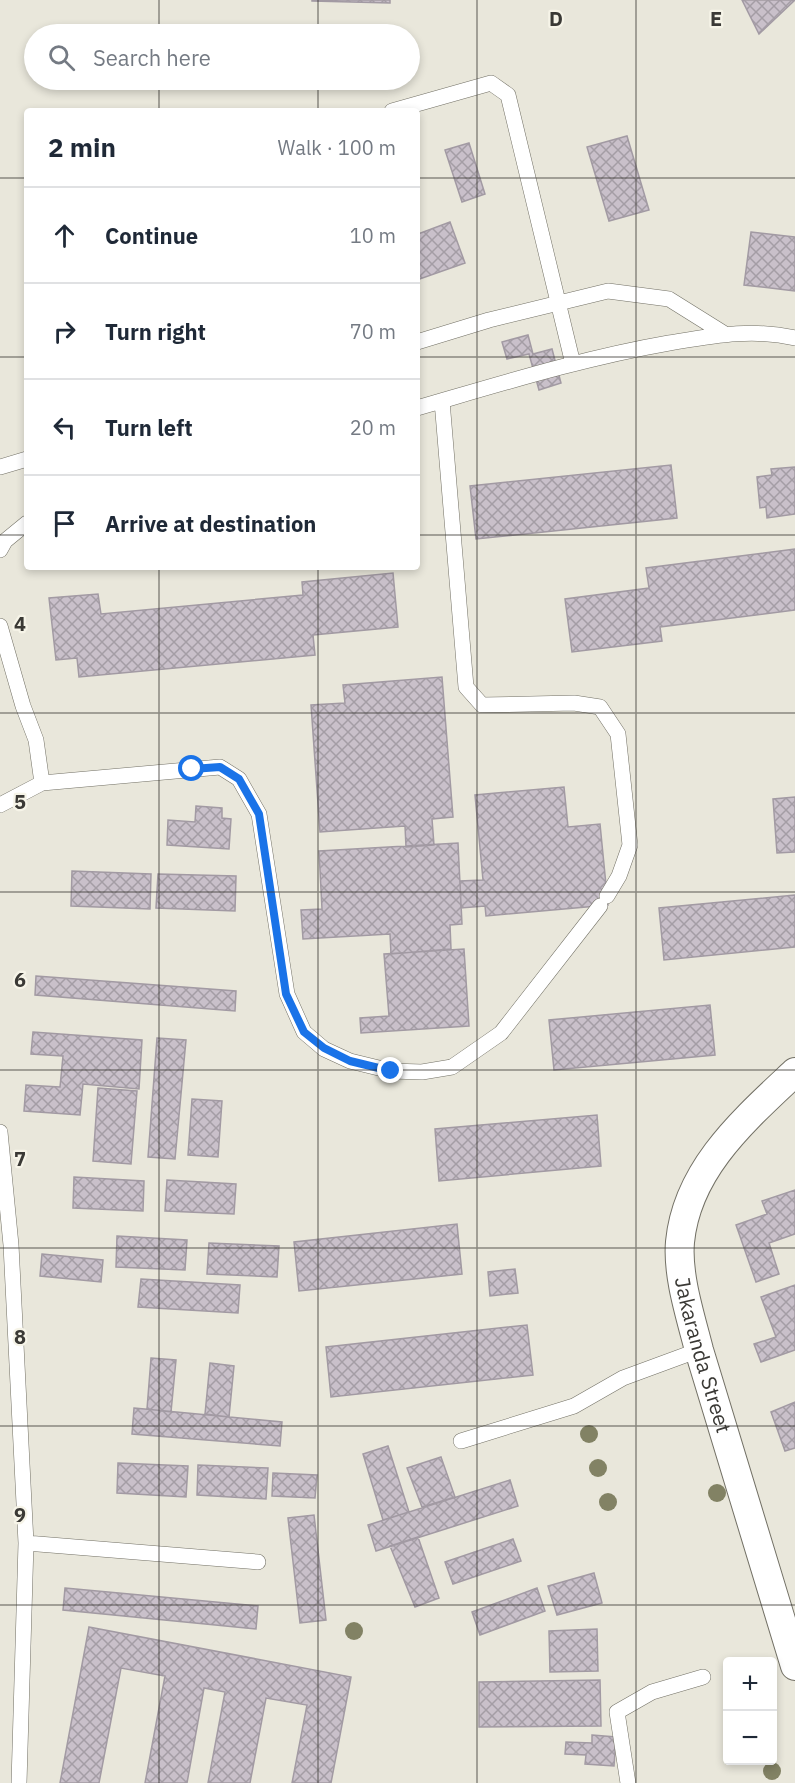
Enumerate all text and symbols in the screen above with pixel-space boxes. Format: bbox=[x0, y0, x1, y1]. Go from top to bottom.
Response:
text: D bbox=[549, 5, 563, 32]
text: E bbox=[710, 5, 722, 32]
search box bbox=[24, 24, 420, 90]
icon: search bbox=[45, 41, 78, 74]
text: Search here bbox=[93, 43, 211, 72]
text: 2 min bbox=[48, 130, 116, 164]
text: Walk · 100 m bbox=[278, 134, 396, 161]
icon: ahead bbox=[48, 219, 81, 252]
text: Continue bbox=[105, 221, 198, 250]
text: 10 m bbox=[350, 222, 396, 249]
icon: right bbox=[48, 315, 81, 348]
text: Turn right bbox=[105, 317, 206, 346]
text: 70 m bbox=[350, 318, 396, 345]
icon: left bbox=[48, 411, 81, 444]
text: Turn left bbox=[105, 413, 193, 442]
text: 20 m bbox=[350, 414, 396, 441]
icon: arrive bbox=[48, 507, 81, 540]
text: Arrive at destination bbox=[105, 509, 316, 538]
text: 4 bbox=[14, 610, 26, 637]
route start bbox=[178, 755, 204, 781]
text: 5 bbox=[14, 788, 26, 815]
text: 6 bbox=[14, 966, 26, 993]
route end bbox=[377, 1057, 403, 1083]
text: 7 bbox=[14, 1145, 26, 1172]
street label: Jakaranda Street bbox=[669, 1275, 738, 1436]
text: 8 bbox=[14, 1323, 26, 1350]
text: 9 bbox=[14, 1501, 26, 1528]
map controls bbox=[723, 1657, 777, 1765]
button: + bbox=[723, 1657, 777, 1711]
button: − bbox=[723, 1711, 777, 1765]

